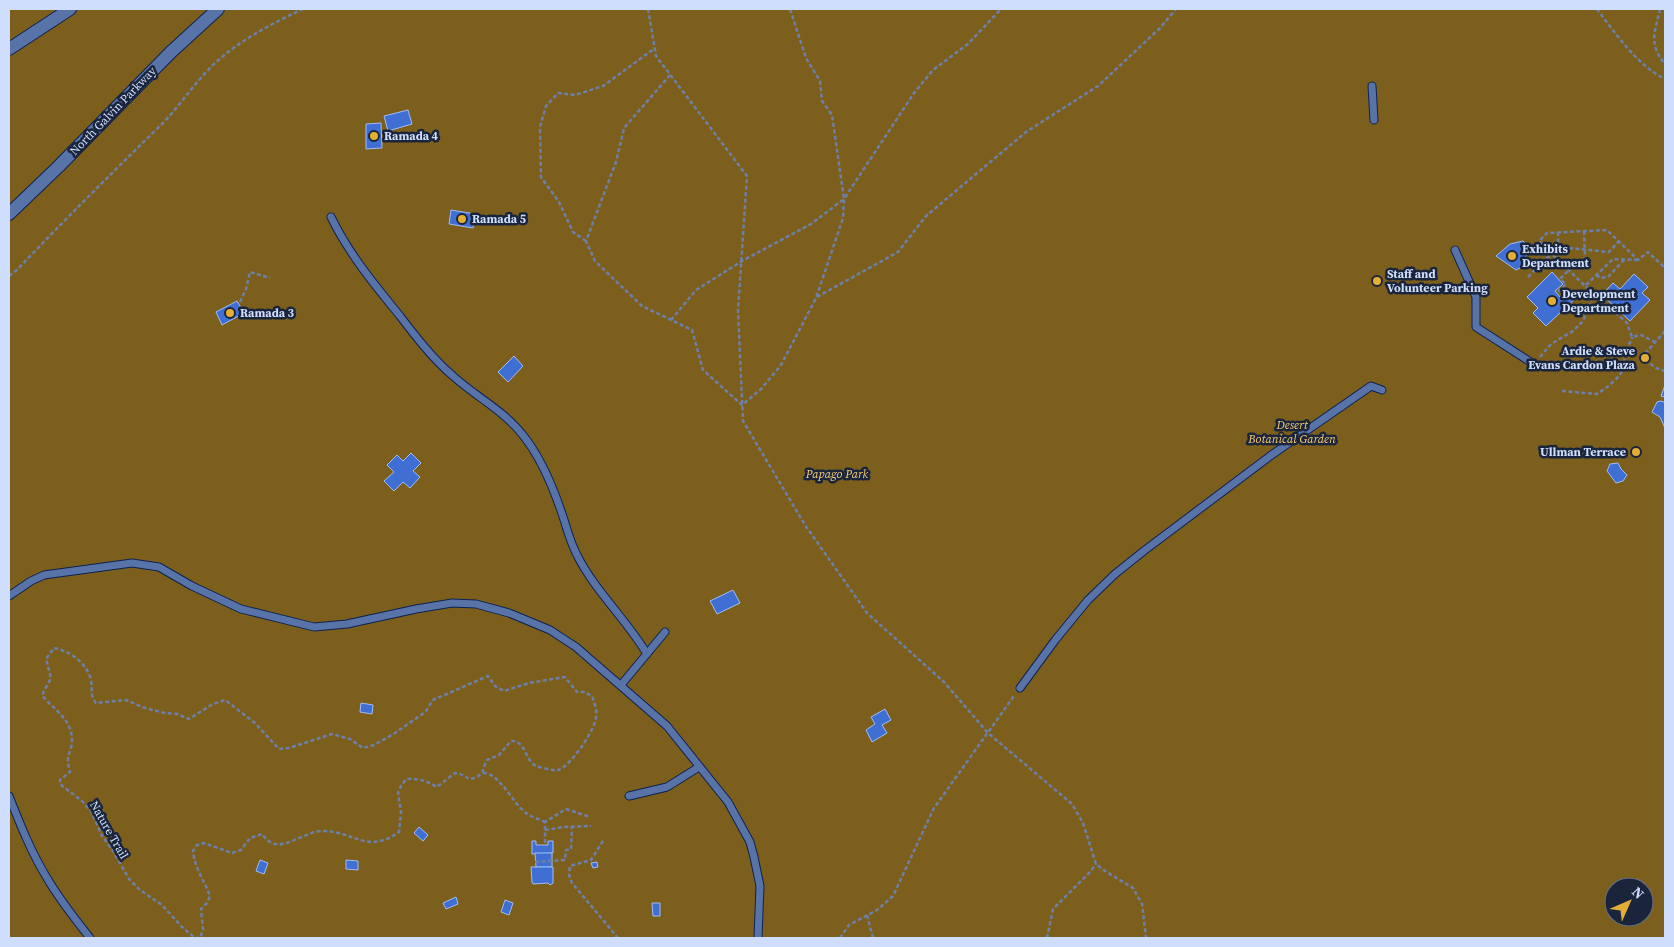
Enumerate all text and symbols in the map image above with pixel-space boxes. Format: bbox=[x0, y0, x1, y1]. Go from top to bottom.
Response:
street label: North Galvin Parkway bbox=[66, 63, 160, 159]
place label: Ramada 4 bbox=[384, 128, 439, 144]
marker: Ramada 4 bbox=[368, 130, 380, 142]
place label: Ramada 5 bbox=[472, 211, 527, 227]
marker: Ramada 5 bbox=[456, 213, 468, 225]
place label: Exhibits Department bbox=[1522, 241, 1590, 271]
marker: Exhibits Department bbox=[1506, 250, 1518, 262]
place label: Staff and Volunteer Parking bbox=[1387, 266, 1488, 296]
marker: Staff and Volunteer Parking bbox=[1371, 275, 1383, 287]
place label: Development Department bbox=[1562, 286, 1636, 316]
marker: Development Department bbox=[1546, 295, 1558, 307]
place label: Ramada 3 bbox=[240, 305, 295, 321]
marker: Ramada 3 bbox=[224, 307, 236, 319]
place label: Ardie & Steve Evans Cardon Plaza bbox=[1528, 343, 1636, 373]
marker: Ardie & Steve Evans Cardon Plaza bbox=[1639, 352, 1651, 364]
park label: Desert Botanical Garden bbox=[1247, 417, 1336, 447]
place label: Ullman Terrace bbox=[1540, 444, 1626, 460]
marker: Ullman Terrace bbox=[1630, 446, 1642, 458]
park label: Papago Park bbox=[805, 466, 869, 482]
street label: Nature Trail bbox=[86, 798, 132, 862]
north arrow bbox=[1604, 877, 1654, 927]
text: N bbox=[1628, 882, 1649, 903]

